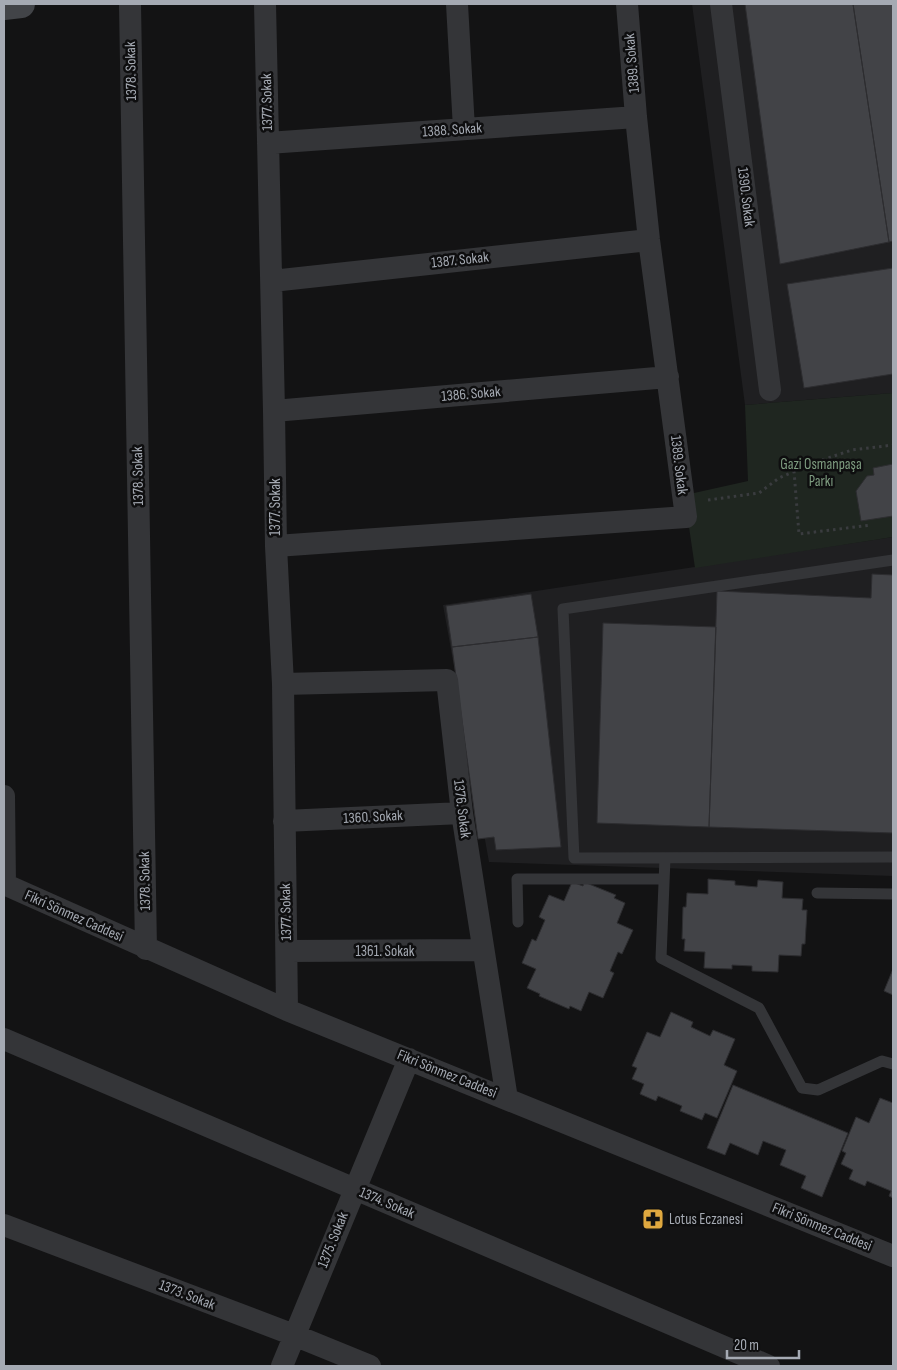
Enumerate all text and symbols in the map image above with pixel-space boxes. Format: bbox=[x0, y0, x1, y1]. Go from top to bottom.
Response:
street label: 1389. Sokak bbox=[620, 32, 644, 93]
street label: 1378. Sokak bbox=[121, 41, 141, 101]
street label: 1377. Sokak bbox=[257, 73, 277, 131]
street label: 1388. Sokak bbox=[422, 118, 483, 142]
street label: 1390. Sokak bbox=[733, 166, 759, 228]
street label: 1387. Sokak bbox=[430, 248, 490, 272]
street label: 1386. Sokak bbox=[441, 382, 502, 406]
street label: 1389. Sokak bbox=[666, 434, 692, 496]
street label: 1378. Sokak bbox=[128, 446, 148, 506]
park label: Gazi Osmanpaşa Parkı bbox=[780, 455, 862, 491]
street label: 1377. Sokak bbox=[266, 478, 285, 536]
street label: 1376. Sokak bbox=[449, 779, 475, 840]
street label: 1360. Sokak bbox=[343, 806, 403, 828]
street label: 1378. Sokak bbox=[135, 851, 155, 911]
street label: 1377. Sokak bbox=[276, 883, 296, 941]
street label: Fikri Sönmez Caddesi bbox=[22, 886, 126, 946]
street label: 1361. Sokak bbox=[356, 942, 415, 961]
street label: Fikri Sönmez Caddesi bbox=[394, 1045, 500, 1103]
street label: 1374. Sokak bbox=[357, 1183, 418, 1223]
street label: Fikri Sönmez Caddesi bbox=[769, 1198, 875, 1256]
pharmacy icon: Lotus Eczanesi bbox=[641, 1207, 665, 1231]
street label: 1375. Sokak bbox=[313, 1209, 353, 1271]
place label: Lotus Eczanesi bbox=[669, 1210, 743, 1229]
street label: 1373. Sokak bbox=[156, 1276, 218, 1315]
scale bar bbox=[727, 1328, 800, 1360]
text: 20 m bbox=[734, 1336, 759, 1355]

